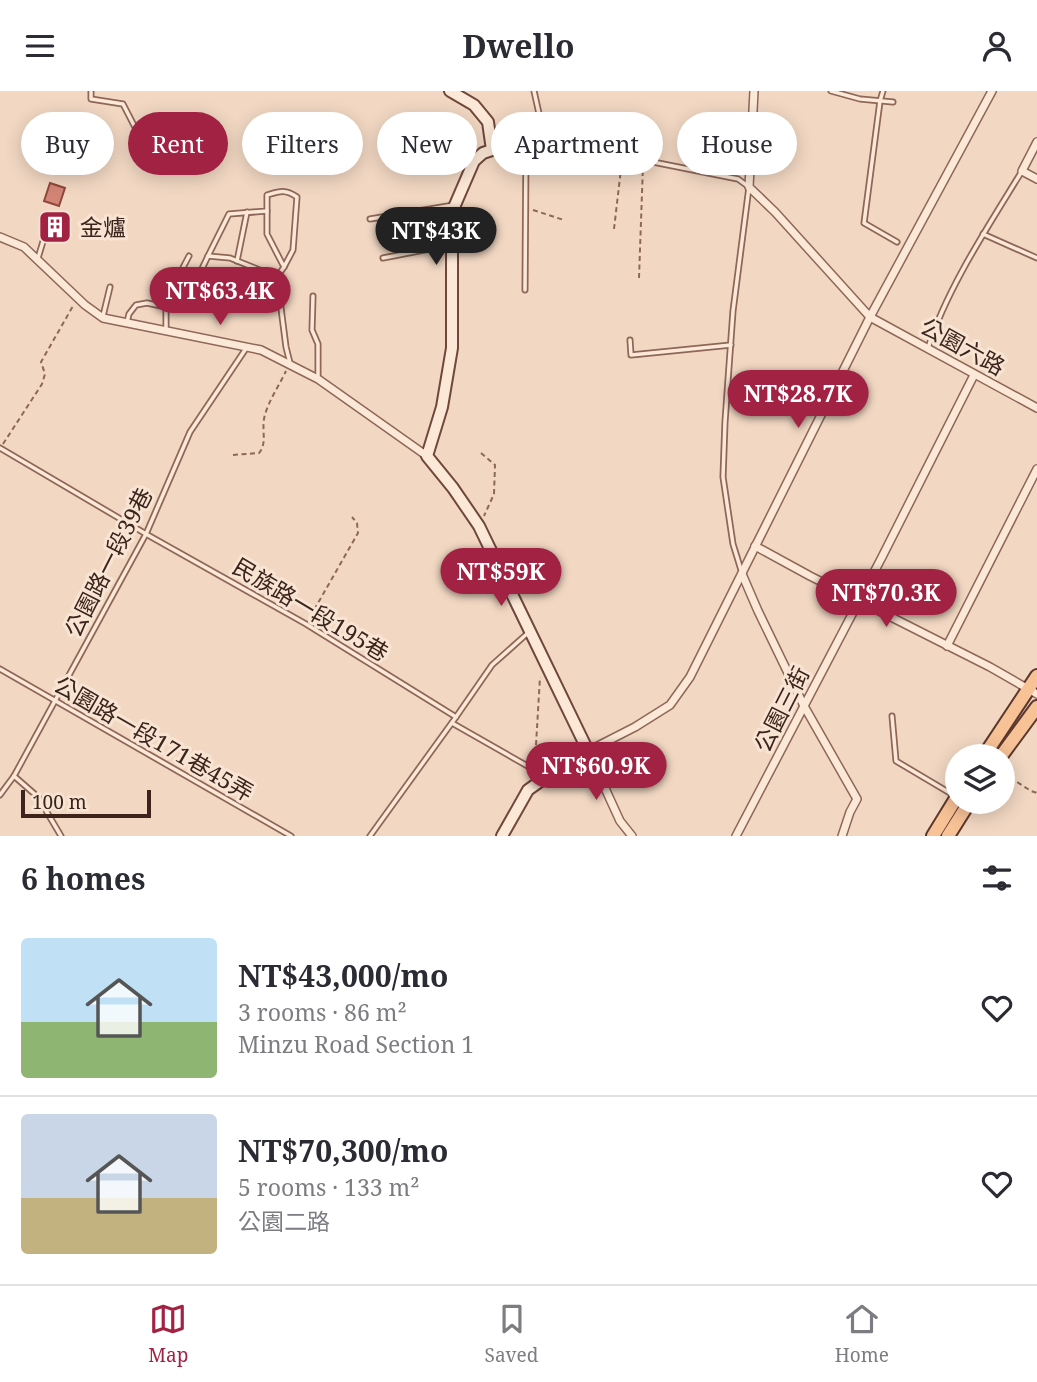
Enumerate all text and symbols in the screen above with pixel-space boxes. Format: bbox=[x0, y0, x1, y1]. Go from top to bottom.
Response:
text: Dwello bbox=[462, 24, 575, 67]
icon: menu bbox=[21, 27, 59, 65]
icon: person bbox=[978, 27, 1016, 65]
chip: Buy bbox=[21, 112, 114, 175]
chip: Rent bbox=[128, 112, 228, 175]
chip: Filters bbox=[242, 112, 363, 175]
chip: New bbox=[377, 112, 477, 175]
chip: Apartment bbox=[491, 112, 663, 175]
chip: House bbox=[677, 112, 797, 175]
pin: NT$43K bbox=[379, 207, 493, 267]
building icon: 金爐 bbox=[36, 208, 74, 246]
place label: 金爐 bbox=[80, 211, 126, 243]
text: NT$43K bbox=[391, 214, 481, 246]
pin: NT$63.4K bbox=[148, 267, 292, 327]
text: NT$63.4K bbox=[166, 274, 274, 306]
street label: 公園六路 bbox=[915, 310, 1011, 382]
pin: NT$28.7K bbox=[726, 371, 870, 430]
text: NT$28.7K bbox=[744, 377, 852, 409]
street label: 公園路一段39巷 bbox=[57, 482, 159, 642]
pin: NT$59K bbox=[444, 549, 558, 608]
street label: 民族路一段195巷 bbox=[227, 550, 395, 668]
text: NT$59K bbox=[456, 555, 546, 587]
pin: NT$70.3K bbox=[814, 569, 958, 629]
text: NT$70.3K bbox=[832, 576, 940, 608]
street label: 公園三街 bbox=[746, 661, 816, 757]
street label: 公園路一段171巷45弄 bbox=[48, 668, 260, 808]
pin: NT$60.9K bbox=[524, 743, 668, 802]
map controls bbox=[945, 744, 1015, 814]
button: layers bbox=[945, 744, 1015, 814]
text: NT$60.9K bbox=[542, 749, 650, 781]
scale bar bbox=[21, 787, 150, 819]
text: 100 m bbox=[32, 789, 87, 815]
text: 6 homes bbox=[21, 858, 145, 899]
icon: filters bbox=[978, 859, 1016, 897]
text: NT$43,000/mo bbox=[238, 955, 448, 996]
icon: home bbox=[77, 966, 161, 1050]
icon: heart bbox=[978, 989, 1016, 1027]
text: 3 rooms · 86 m² bbox=[238, 996, 407, 1028]
text: Minzu Road Section 1 bbox=[238, 1028, 474, 1060]
text: NT$70,300/mo bbox=[238, 1130, 448, 1171]
icon: home bbox=[77, 1142, 161, 1226]
icon: heart bbox=[978, 1165, 1016, 1203]
text: 5 rooms · 133 m² bbox=[238, 1171, 420, 1203]
text: 公園二路 bbox=[238, 1205, 330, 1237]
tab: Map bbox=[148, 1300, 188, 1368]
tab: Saved bbox=[485, 1300, 538, 1368]
tab: Home bbox=[835, 1300, 889, 1368]

